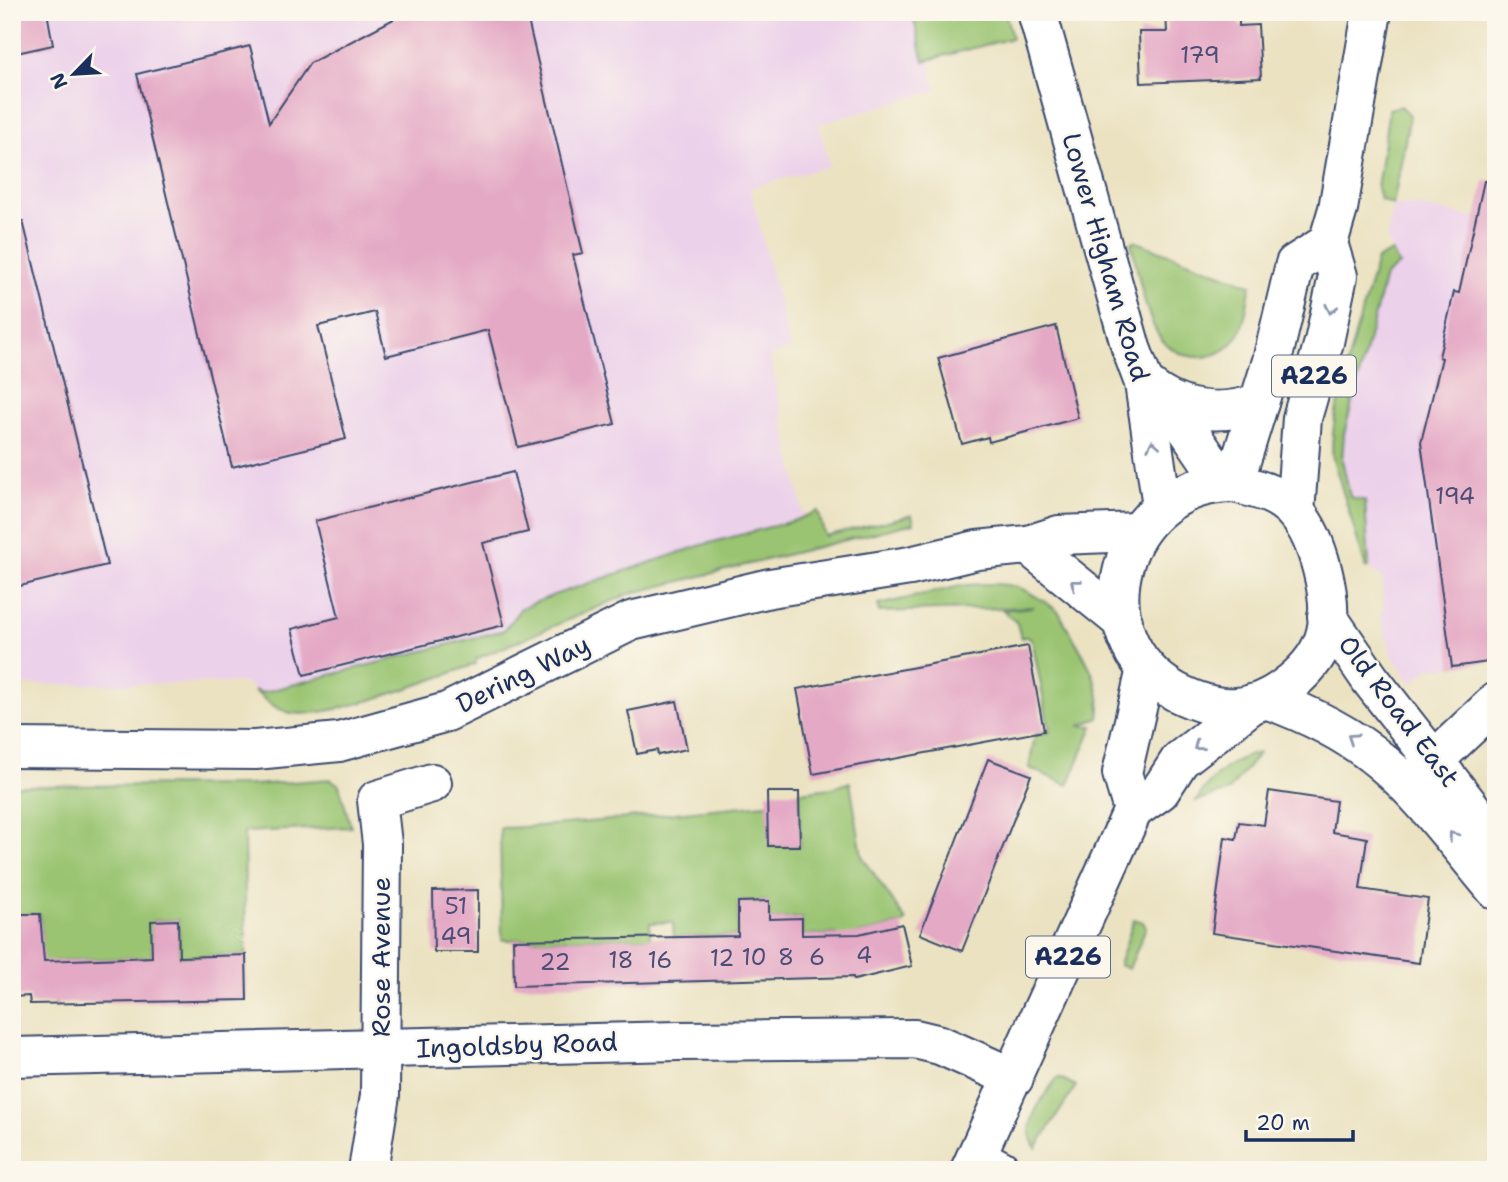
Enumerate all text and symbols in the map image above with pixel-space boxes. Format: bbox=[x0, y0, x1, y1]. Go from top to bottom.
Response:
north arrow bbox=[38, 38, 108, 108]
house number: 179 bbox=[1180, 40, 1220, 70]
text: N bbox=[45, 69, 74, 93]
street label: Lower Higham Road bbox=[1054, 129, 1159, 385]
one-way arrow bbox=[1325, 303, 1340, 315]
road number: A226 bbox=[1272, 356, 1356, 396]
one-way arrow bbox=[1146, 439, 1161, 451]
house number: 194 bbox=[1435, 481, 1475, 511]
one-way arrow bbox=[1070, 579, 1082, 592]
street label: Dering Way bbox=[450, 626, 595, 721]
street label: Old Road East bbox=[1331, 628, 1468, 794]
one-way arrow bbox=[1347, 734, 1360, 747]
one-way arrow bbox=[1194, 737, 1206, 750]
one-way arrow bbox=[1449, 832, 1462, 844]
street label: Rose Avenue bbox=[363, 877, 398, 1037]
house number: 51 bbox=[445, 891, 467, 921]
house number: 49 bbox=[440, 921, 472, 951]
road number: A226 bbox=[1026, 937, 1110, 978]
house number: 4 bbox=[856, 940, 872, 970]
house number: 10 bbox=[741, 942, 767, 972]
house number: 8 bbox=[778, 942, 794, 972]
house number: 6 bbox=[809, 942, 825, 972]
house number: 12 bbox=[710, 943, 734, 973]
house number: 18 bbox=[608, 945, 634, 975]
house number: 16 bbox=[648, 945, 672, 975]
house number: 22 bbox=[539, 947, 571, 977]
street label: Ingoldsby Road bbox=[416, 1023, 618, 1066]
scale bar bbox=[1246, 1098, 1352, 1142]
text: 20 m bbox=[1256, 1109, 1310, 1137]

